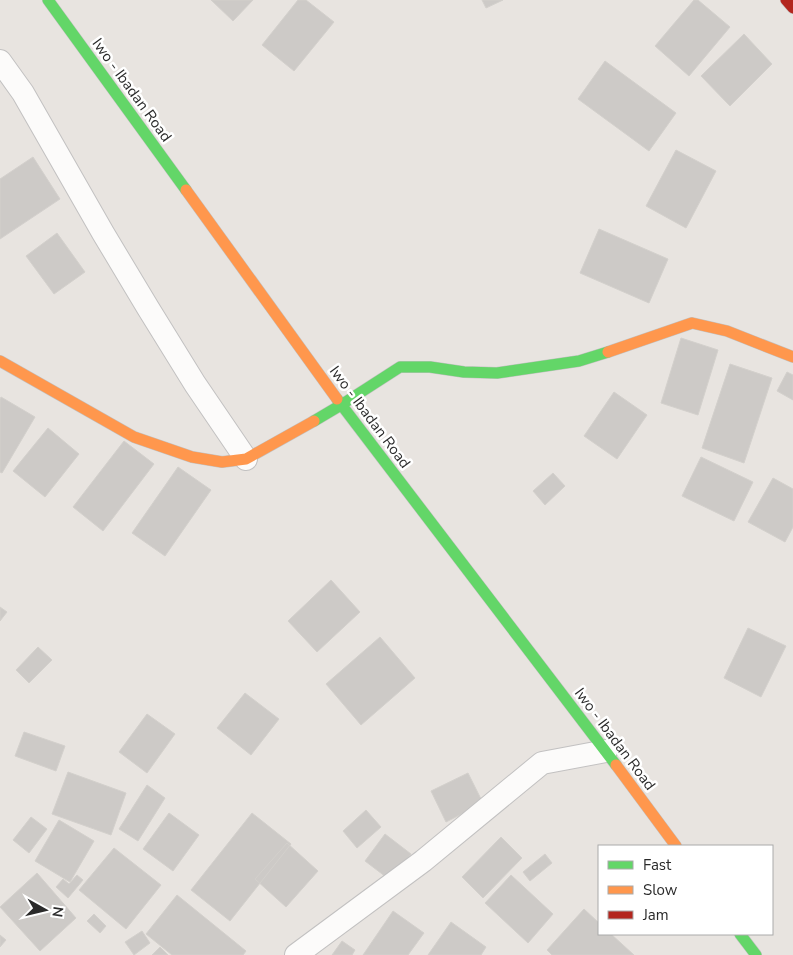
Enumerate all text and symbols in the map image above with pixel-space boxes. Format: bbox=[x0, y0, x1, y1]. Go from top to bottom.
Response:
street label: Iwo - Ibadan Road bbox=[88, 34, 176, 146]
street label: Iwo - Ibadan Road bbox=[325, 362, 415, 472]
street label: Iwo - Ibadan Road bbox=[570, 684, 660, 794]
legend bbox=[598, 845, 773, 935]
text: Fast bbox=[643, 855, 672, 875]
text: Slow bbox=[643, 880, 678, 900]
north arrow bbox=[20, 885, 70, 935]
text: N bbox=[47, 905, 68, 918]
text: Jam bbox=[642, 905, 669, 925]

